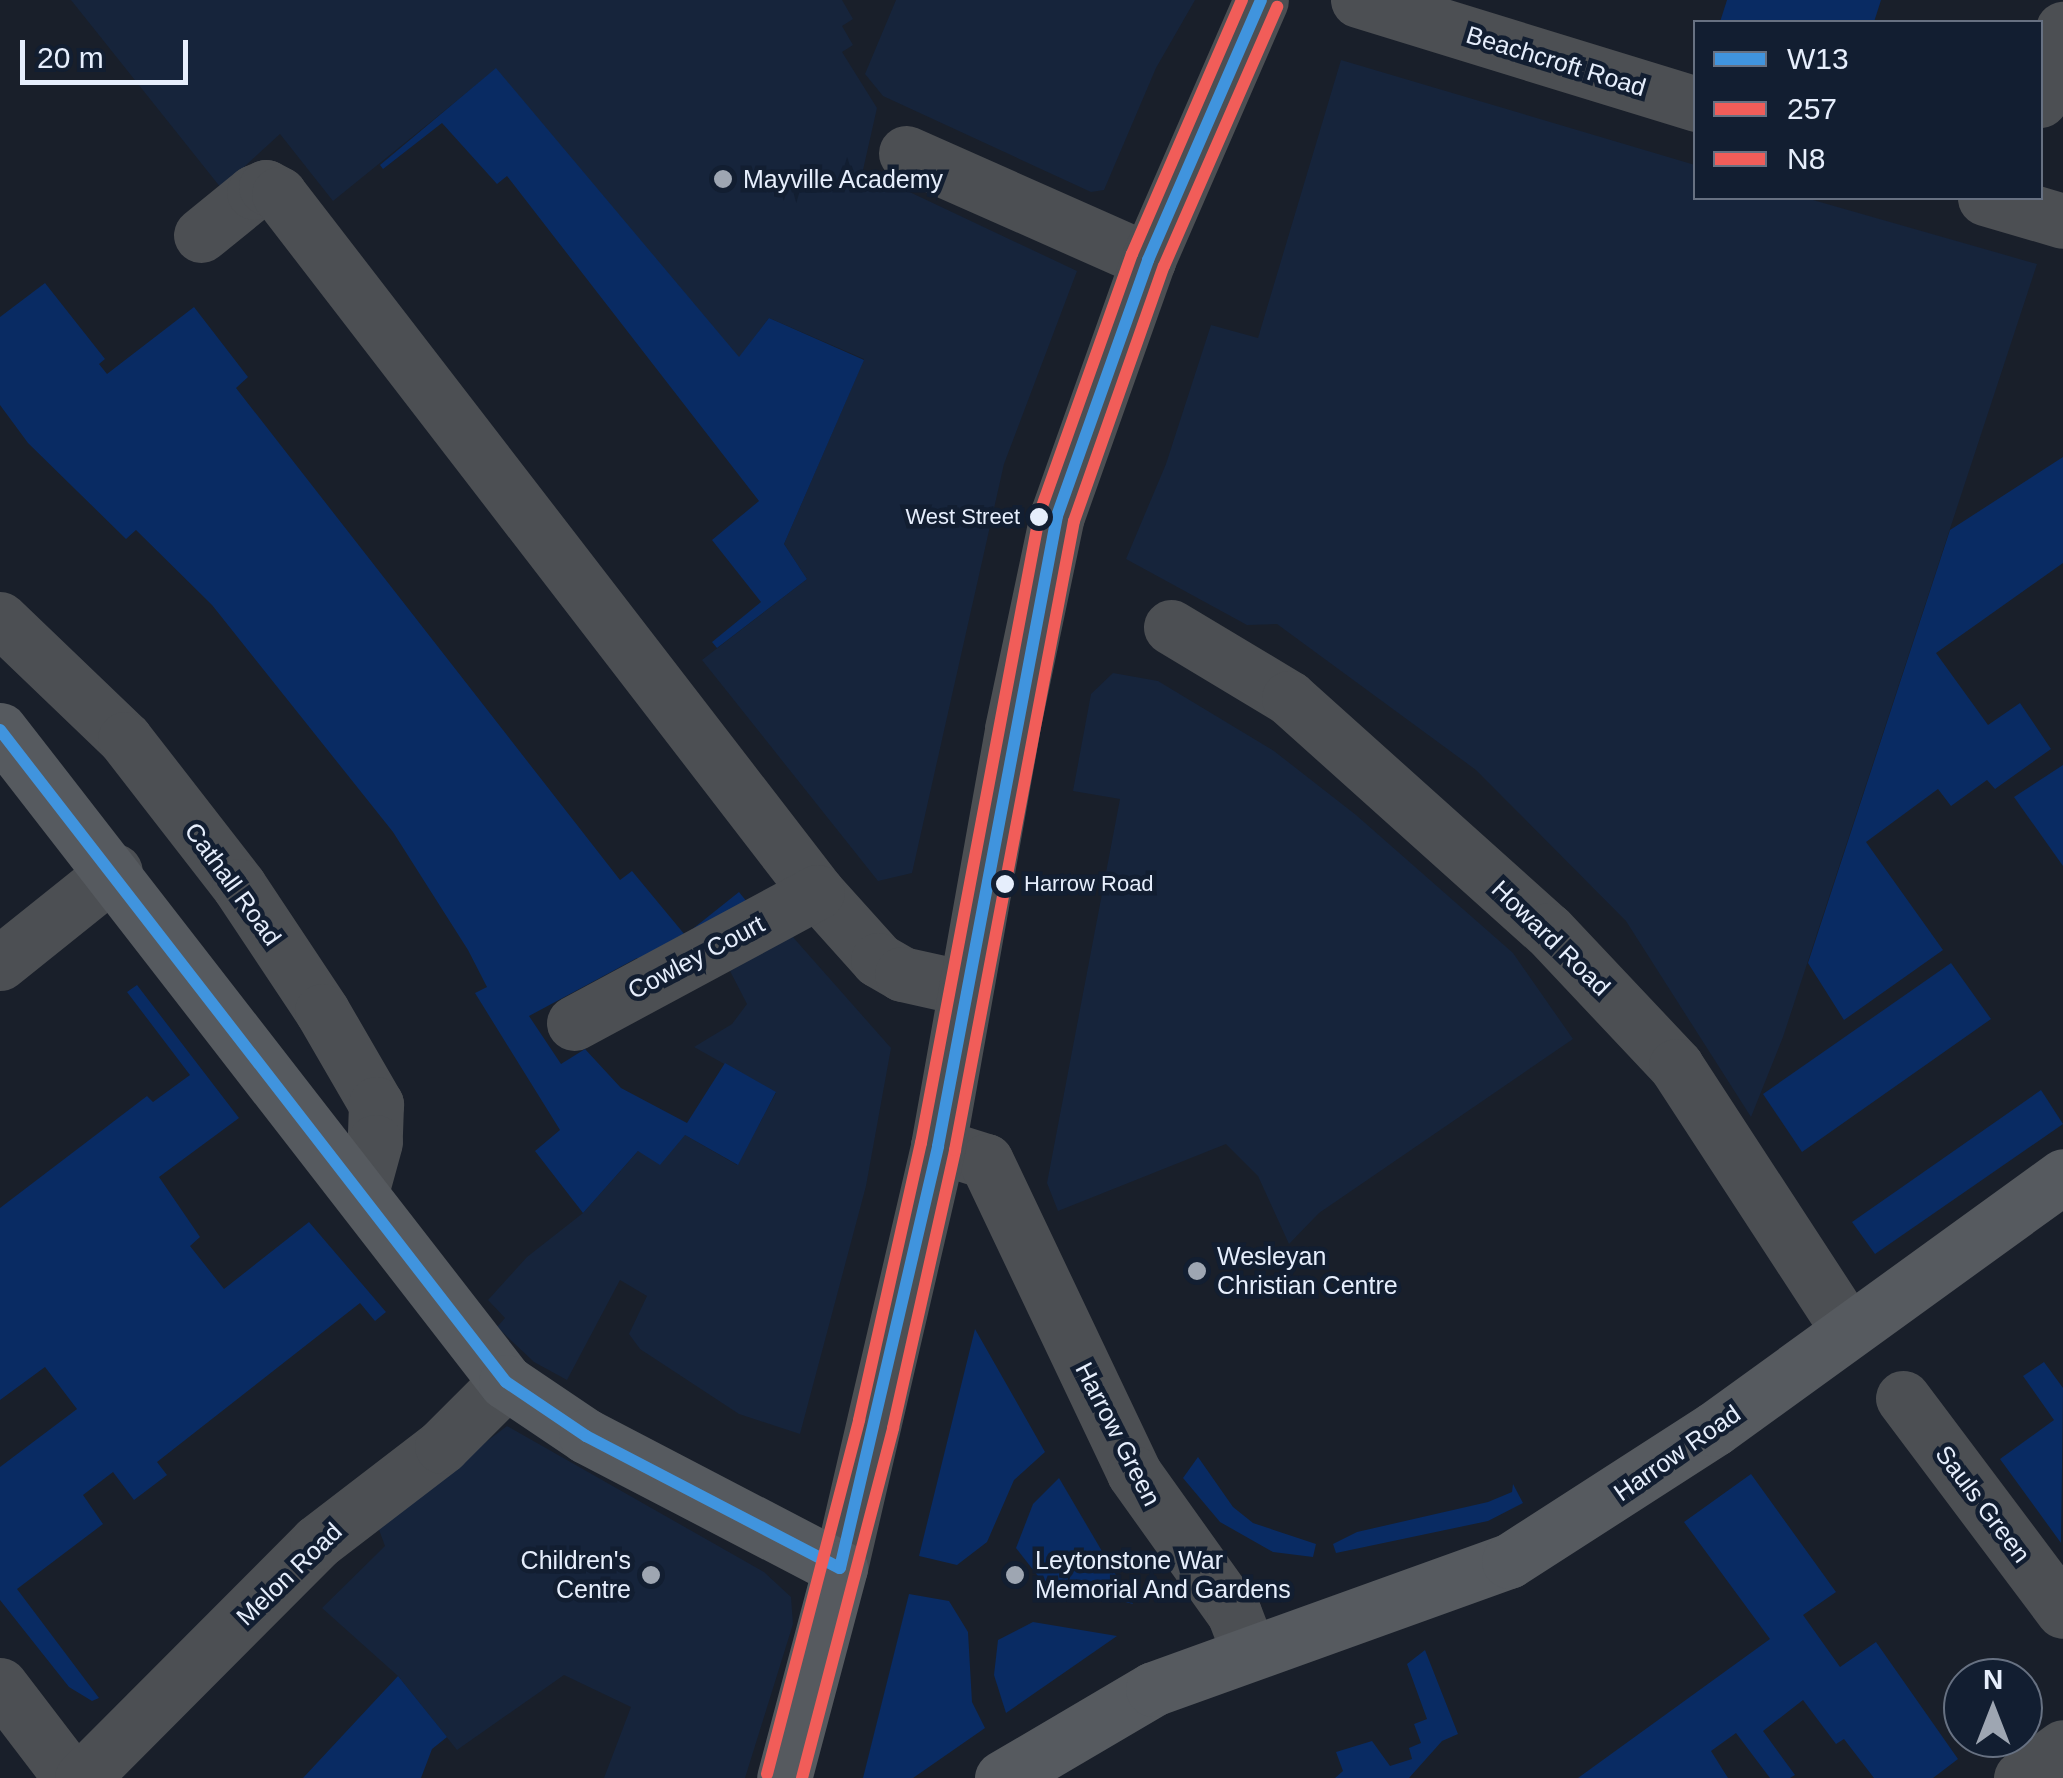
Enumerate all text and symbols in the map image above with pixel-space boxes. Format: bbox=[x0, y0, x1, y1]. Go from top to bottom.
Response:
street label: Beachcroft Road bbox=[1463, 19, 1649, 103]
scale bar bbox=[25, 20, 192, 82]
legend bbox=[1693, 20, 2043, 200]
text: 20 m bbox=[37, 41, 104, 74]
text: W13 bbox=[1787, 42, 1849, 75]
text: 257 bbox=[1787, 92, 1837, 125]
text: N8 bbox=[1787, 142, 1825, 175]
place label: Mayville Academy bbox=[743, 164, 944, 194]
marker: Mayville Academy bbox=[712, 168, 734, 190]
place label: West Street bbox=[905, 504, 1020, 530]
marker: West Street bbox=[1029, 507, 1049, 527]
street label: Cathall Road bbox=[178, 817, 288, 951]
place label: Harrow Road bbox=[1024, 871, 1154, 897]
marker: Harrow Road bbox=[995, 874, 1015, 894]
street label: Howard Road bbox=[1486, 874, 1616, 1002]
street label: Cowley Court bbox=[623, 909, 769, 1005]
place label: Wesleyan Christian Centre bbox=[1217, 1242, 1398, 1301]
marker: Wesleyan Christian Centre bbox=[1186, 1260, 1208, 1282]
street label: Harrow Green bbox=[1069, 1357, 1167, 1511]
street label: Harrow Road bbox=[1608, 1398, 1746, 1508]
street label: Sauls Green bbox=[1929, 1439, 2037, 1569]
street label: Melon Road bbox=[230, 1516, 348, 1632]
place label: Children's Centre bbox=[521, 1546, 631, 1605]
place label: Leytonstone War Memorial And Gardens bbox=[1035, 1546, 1292, 1605]
marker: Children's Centre bbox=[640, 1564, 662, 1586]
marker: Leytonstone War Memorial And Gardens bbox=[1004, 1564, 1026, 1586]
north arrow bbox=[1943, 1658, 2043, 1758]
text: N bbox=[1983, 1664, 2003, 1695]

